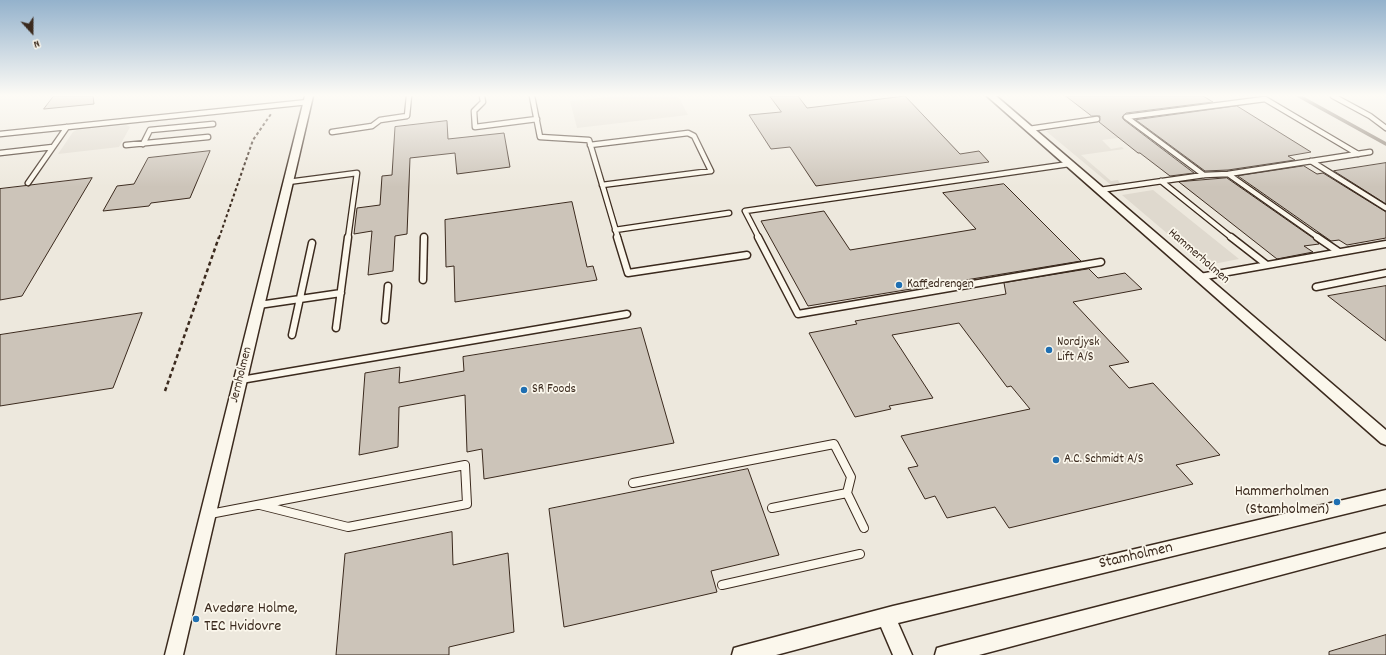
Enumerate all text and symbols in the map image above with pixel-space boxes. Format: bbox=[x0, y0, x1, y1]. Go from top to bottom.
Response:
north arrow bbox=[12, 12, 52, 52]
text: N bbox=[31, 35, 42, 52]
street label: Hammerholmen bbox=[1164, 226, 1232, 288]
place label: Kaffedrengen bbox=[907, 277, 974, 293]
marker: Kaffedrengen bbox=[894, 280, 904, 290]
place label: Nordjysk Lift A/S bbox=[1057, 335, 1100, 366]
marker: Nordjysk Lift A/S bbox=[1044, 345, 1054, 355]
street label: Jernholmen bbox=[228, 346, 256, 404]
place label: SR Foods bbox=[532, 382, 576, 398]
marker: SR Foods bbox=[519, 385, 529, 395]
place label: A.C. Schmidt A/S bbox=[1064, 452, 1143, 468]
marker: A.C. Schmidt A/S bbox=[1051, 455, 1061, 465]
place label: Hammerholmen (Stamholmen) bbox=[1235, 483, 1329, 521]
marker: Hammerholmen (Stamholmen) bbox=[1332, 497, 1342, 507]
street label: Stamholmen bbox=[1097, 539, 1175, 575]
place label: Avedøre Holme, TEC Hvidovre bbox=[204, 600, 298, 638]
marker: Avedøre Holme, TEC Hvidovre bbox=[191, 614, 201, 624]

